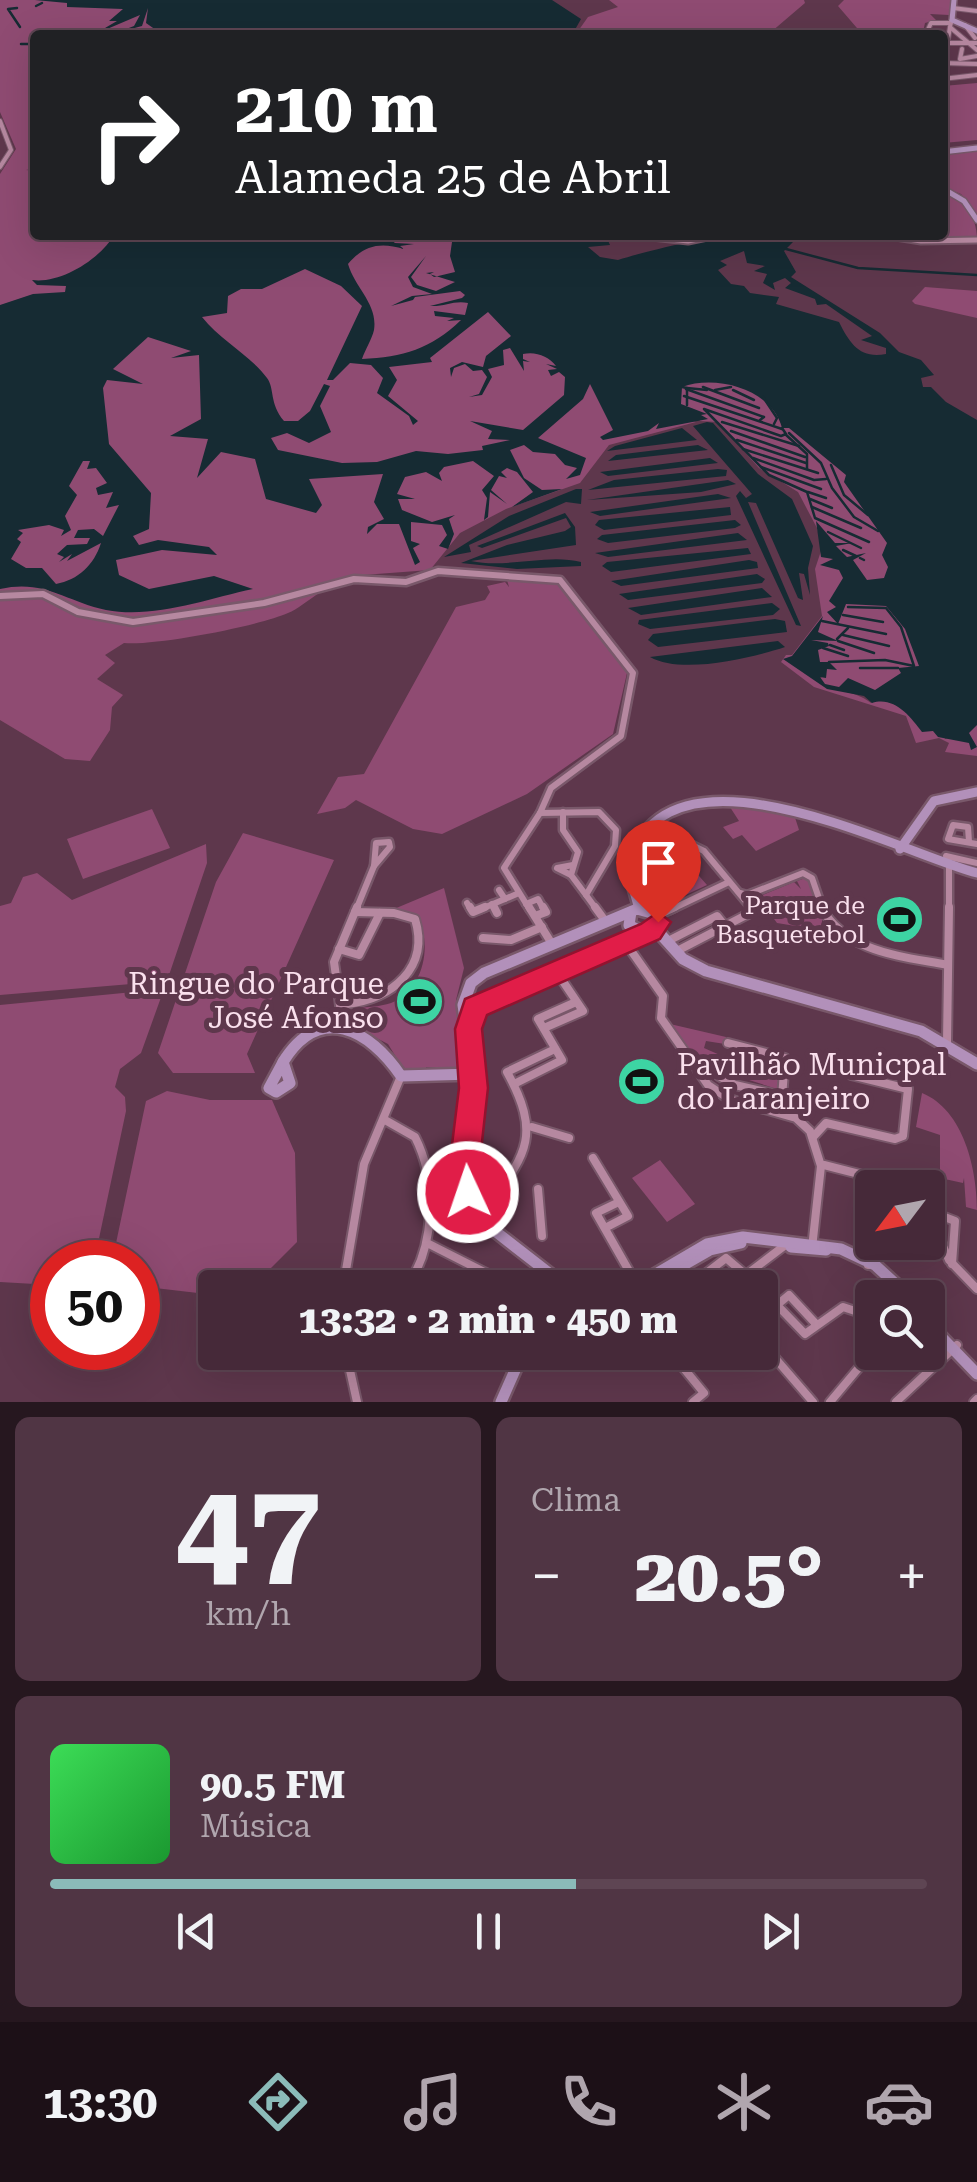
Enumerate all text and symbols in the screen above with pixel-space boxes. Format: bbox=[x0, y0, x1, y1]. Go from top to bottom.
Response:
text: 210 m bbox=[235, 67, 438, 149]
icon: right bbox=[70, 70, 200, 200]
text: Alameda 25 de Abril bbox=[235, 151, 671, 204]
pin bbox=[616, 820, 701, 923]
icon: arrive bbox=[631, 835, 686, 890]
place label: Parque de Basquetebol bbox=[716, 891, 865, 949]
sports icon: Parque de Basquetebol bbox=[874, 893, 926, 945]
place label: Ringue do Parque José Afonso bbox=[128, 966, 384, 1035]
sports icon: Ringue do Parque José Afonso bbox=[393, 975, 445, 1027]
place label: Pavilhão Municpal do Laranjeiro bbox=[677, 1047, 946, 1116]
sports icon: Pavilhão Municpal do Laranjeiro bbox=[616, 1056, 668, 1108]
position arrow bbox=[416, 1140, 520, 1244]
north arrow bbox=[855, 1170, 945, 1260]
map controls bbox=[855, 1170, 945, 1370]
speed limit sign: 50 bbox=[30, 1240, 160, 1370]
button: search bbox=[855, 1280, 945, 1370]
text: 13:32 · 2 min · 450 m bbox=[298, 1298, 678, 1342]
text: 47 bbox=[175, 1453, 321, 1606]
text: Clima bbox=[531, 1481, 621, 1519]
text: 20.5° bbox=[635, 1531, 823, 1619]
text: − bbox=[531, 1544, 562, 1608]
text: + bbox=[896, 1544, 927, 1608]
text: km/h bbox=[205, 1595, 291, 1633]
text: 90.5 FM bbox=[200, 1763, 346, 1807]
text: Música bbox=[200, 1807, 311, 1845]
icon: previous bbox=[169, 1904, 224, 1959]
icon: pause bbox=[461, 1904, 516, 1959]
icon: next bbox=[753, 1904, 808, 1959]
icon: directions bbox=[243, 2067, 313, 2137]
icon: music bbox=[398, 2067, 468, 2137]
icon: phone bbox=[554, 2067, 624, 2137]
icon: climate bbox=[709, 2067, 779, 2137]
icon: car bbox=[864, 2067, 934, 2137]
text: 13:30 bbox=[43, 2076, 158, 2129]

